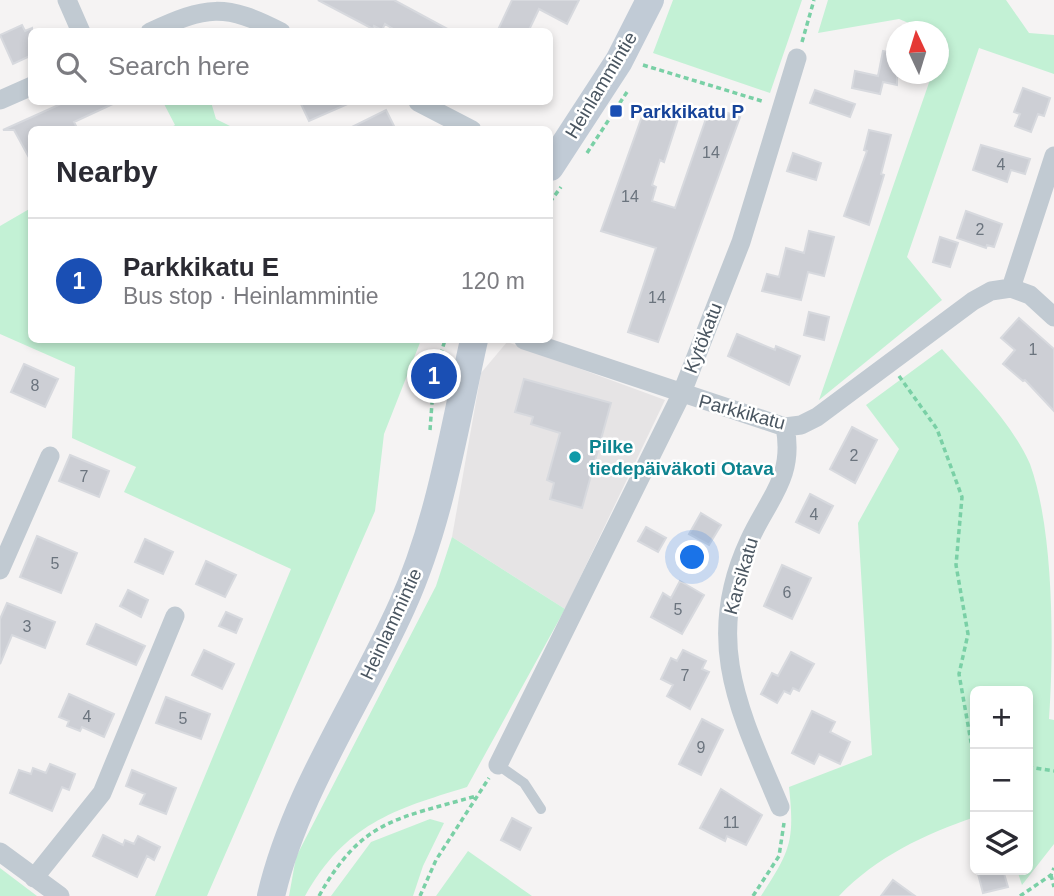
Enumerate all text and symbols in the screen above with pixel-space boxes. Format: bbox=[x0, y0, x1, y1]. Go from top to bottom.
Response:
north arrow bbox=[886, 21, 949, 84]
search box bbox=[28, 28, 553, 105]
street label: Heinlammintie bbox=[561, 28, 641, 142]
icon: search bbox=[52, 48, 90, 86]
text: Search here bbox=[108, 51, 250, 81]
place label: Parkkikatu P bbox=[630, 101, 744, 122]
marker: Parkkikatu P bbox=[608, 103, 624, 119]
house number: 14 bbox=[702, 144, 720, 161]
text: Nearby bbox=[56, 155, 158, 188]
house number: 4 bbox=[997, 156, 1006, 173]
house number: 14 bbox=[621, 188, 639, 205]
house number: 2 bbox=[976, 221, 985, 238]
text: Parkkikatu E bbox=[123, 252, 279, 282]
text: 1 bbox=[73, 268, 85, 294]
text: 120 m bbox=[461, 268, 525, 294]
text: Bus stop · Heinlammintie bbox=[123, 283, 379, 309]
house number: 14 bbox=[648, 289, 666, 306]
street label: Kytökatu bbox=[680, 300, 726, 376]
house number: 1 bbox=[1029, 341, 1038, 358]
pin: 1 bbox=[411, 350, 457, 402]
house number: 8 bbox=[31, 377, 40, 394]
street label: Parkkikatu bbox=[696, 390, 788, 434]
place label: Pilke tiedepäiväkoti Otava bbox=[589, 436, 774, 479]
house number: 2 bbox=[850, 447, 859, 464]
marker: Pilke tiedepäiväkoti Otava bbox=[567, 449, 583, 465]
house number: 7 bbox=[80, 468, 89, 485]
house number: 4 bbox=[810, 506, 819, 523]
street label: Karsikatu bbox=[720, 535, 762, 617]
your location bbox=[675, 540, 709, 574]
house number: 5 bbox=[51, 555, 60, 572]
street label: Heinlammintie bbox=[356, 565, 426, 683]
house number: 6 bbox=[783, 584, 792, 601]
house number: 5 bbox=[674, 601, 683, 618]
house number: 3 bbox=[23, 618, 32, 635]
house number: 7 bbox=[681, 667, 690, 684]
map controls bbox=[970, 686, 1033, 875]
button: + bbox=[970, 686, 1033, 749]
house number: 4 bbox=[83, 708, 92, 725]
house number: 5 bbox=[179, 710, 188, 727]
house number: 9 bbox=[697, 739, 706, 756]
button: − bbox=[970, 749, 1033, 812]
button: layers bbox=[970, 812, 1033, 875]
house number: 11 bbox=[723, 814, 739, 831]

